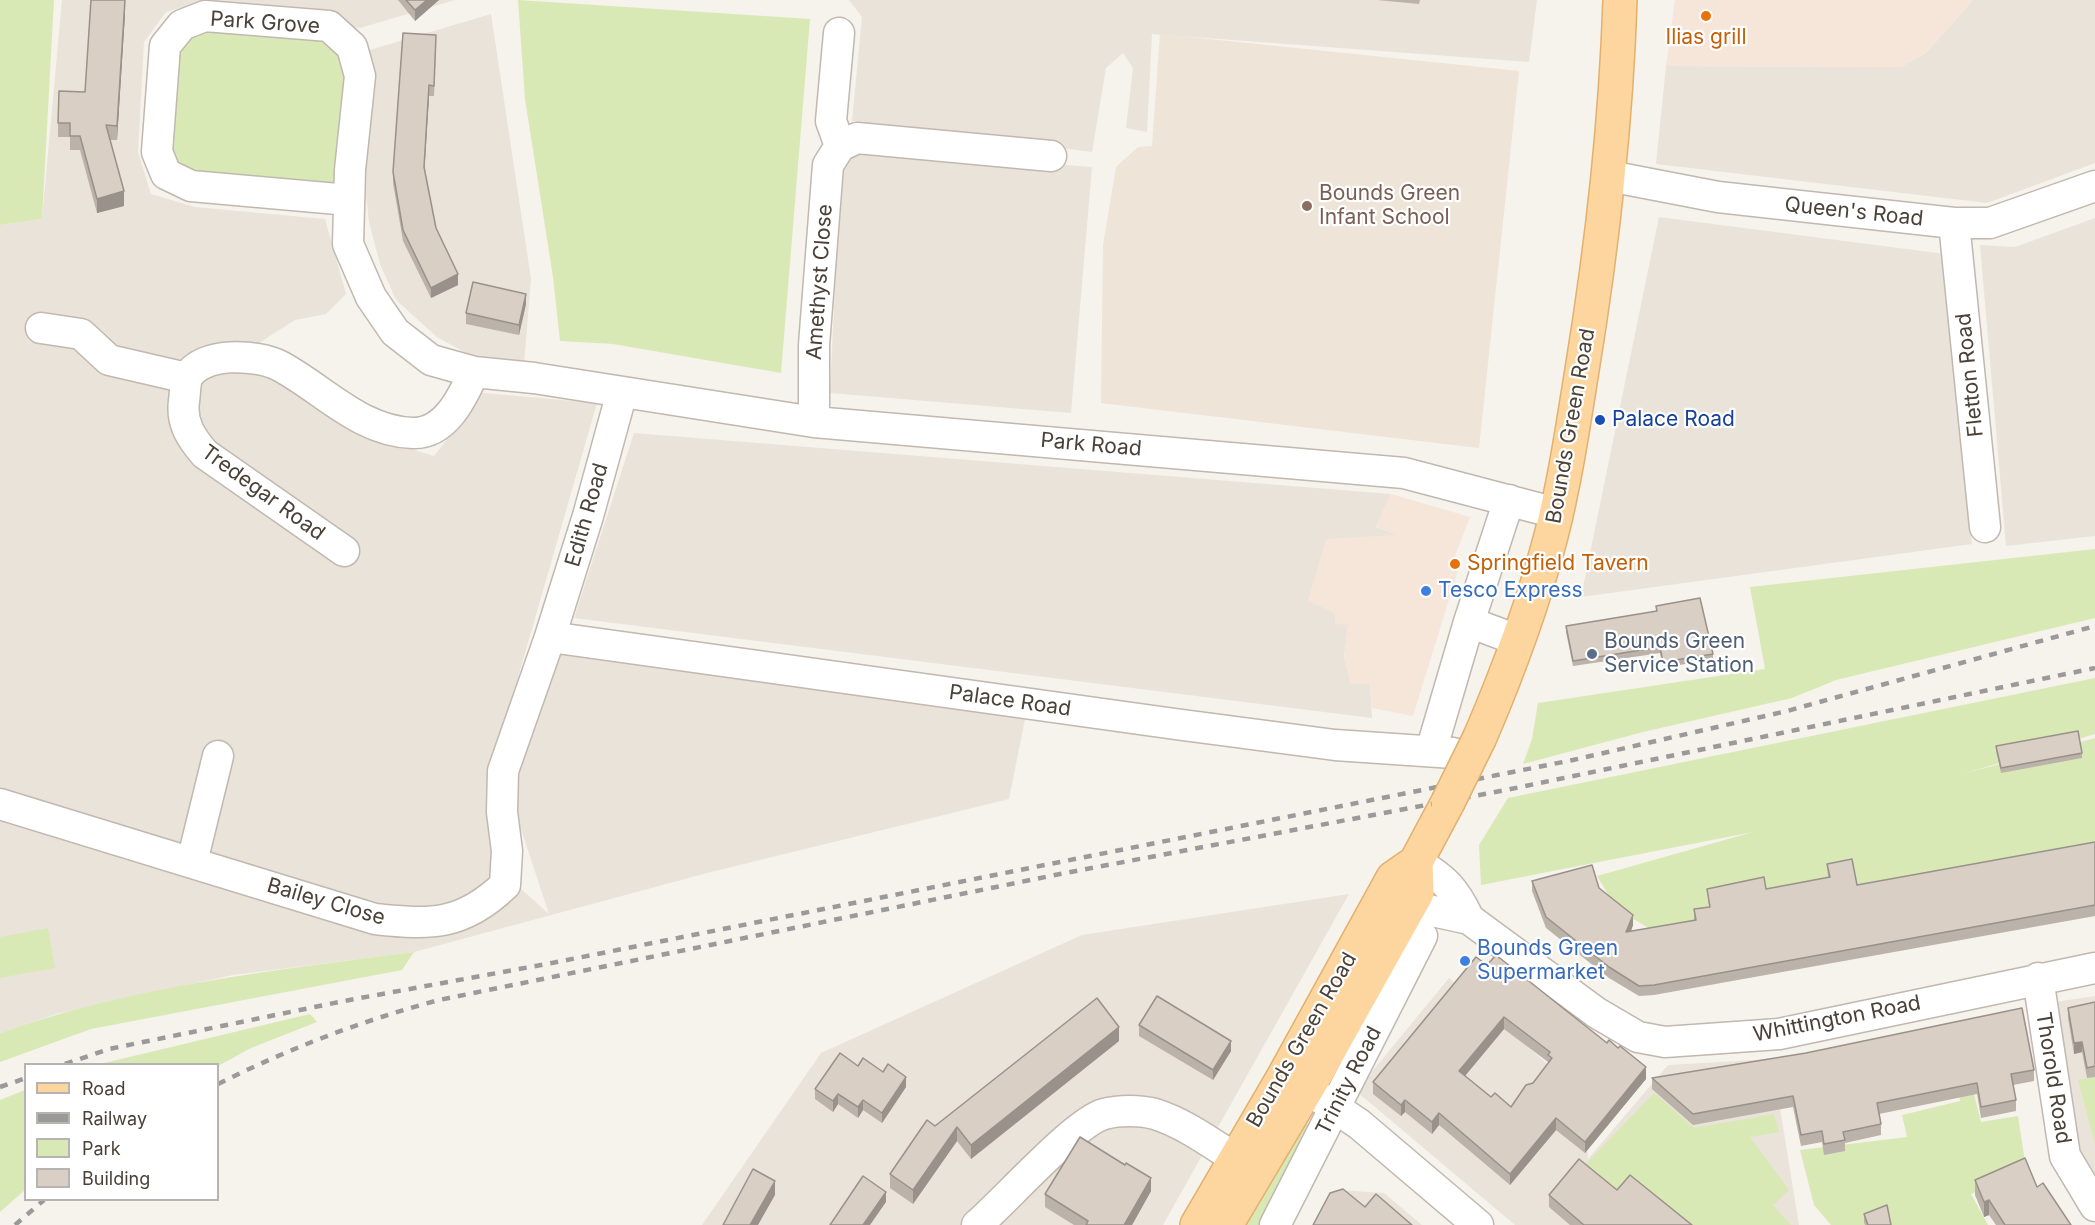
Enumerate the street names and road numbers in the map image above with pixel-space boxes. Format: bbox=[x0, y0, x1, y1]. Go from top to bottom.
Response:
street label: Park Grove bbox=[209, 7, 321, 39]
street label: Queen's Road bbox=[1783, 192, 1925, 232]
street label: Amethyst Close bbox=[802, 203, 838, 361]
street label: Fletton Road bbox=[1951, 312, 1989, 438]
street label: Bounds Green Road bbox=[1541, 326, 1601, 526]
street label: Park Road bbox=[1039, 428, 1143, 462]
street label: Tredegar Road bbox=[196, 440, 330, 546]
street label: Edith Road bbox=[560, 460, 614, 570]
street label: Palace Road bbox=[947, 680, 1073, 722]
street label: Bailey Close bbox=[264, 873, 388, 931]
street label: Bounds Green Road bbox=[1242, 948, 1362, 1132]
street label: Whittington Road bbox=[1751, 990, 1923, 1048]
street label: Thorold Road bbox=[2030, 1010, 2076, 1146]
street label: Trinity Road bbox=[1311, 1022, 1387, 1140]

